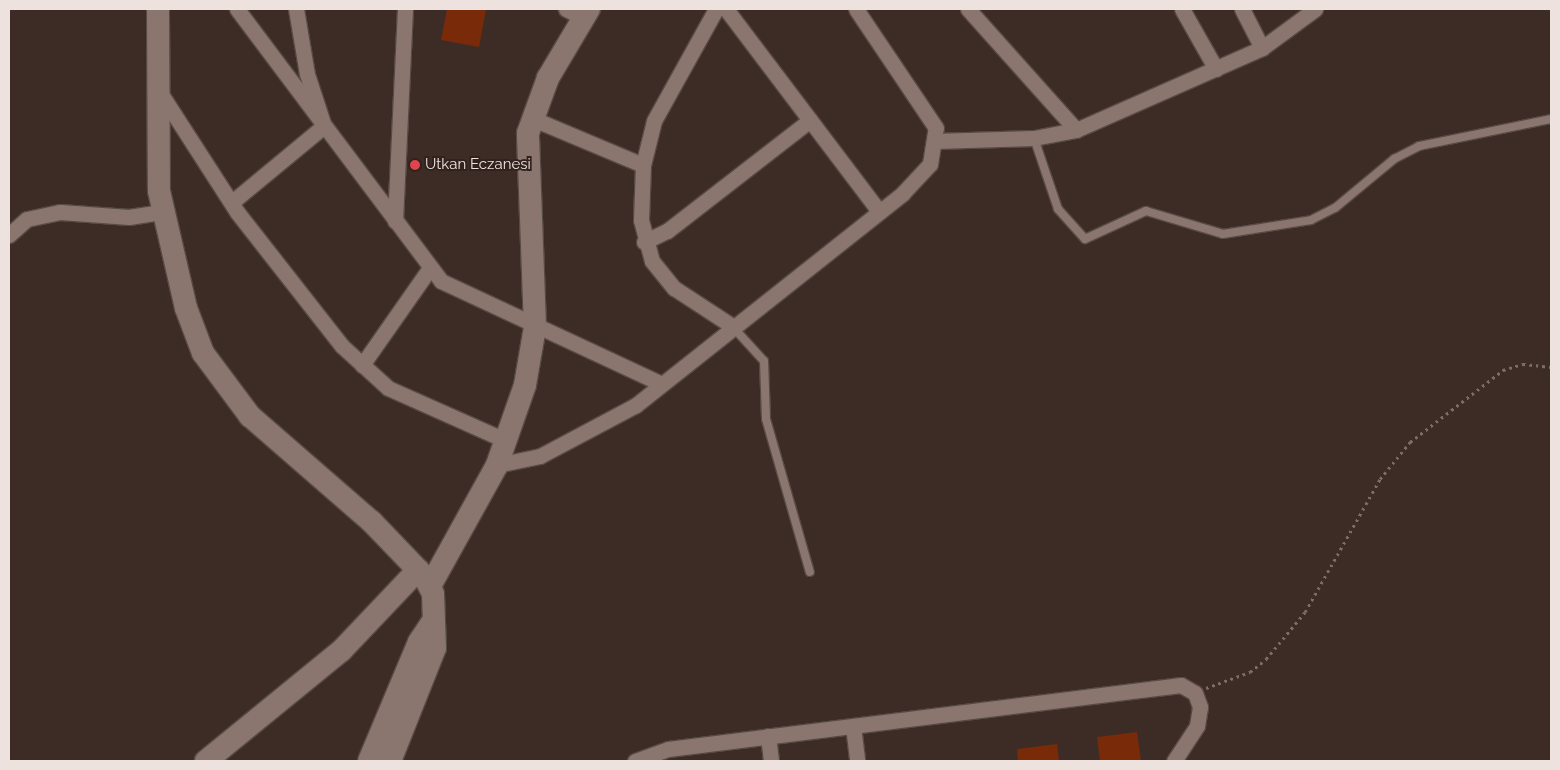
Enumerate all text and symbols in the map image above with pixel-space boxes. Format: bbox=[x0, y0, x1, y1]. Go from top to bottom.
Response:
place label: Utkan Eczanesi bbox=[425, 156, 531, 174]
marker: Utkan Eczanesi bbox=[409, 159, 421, 171]

